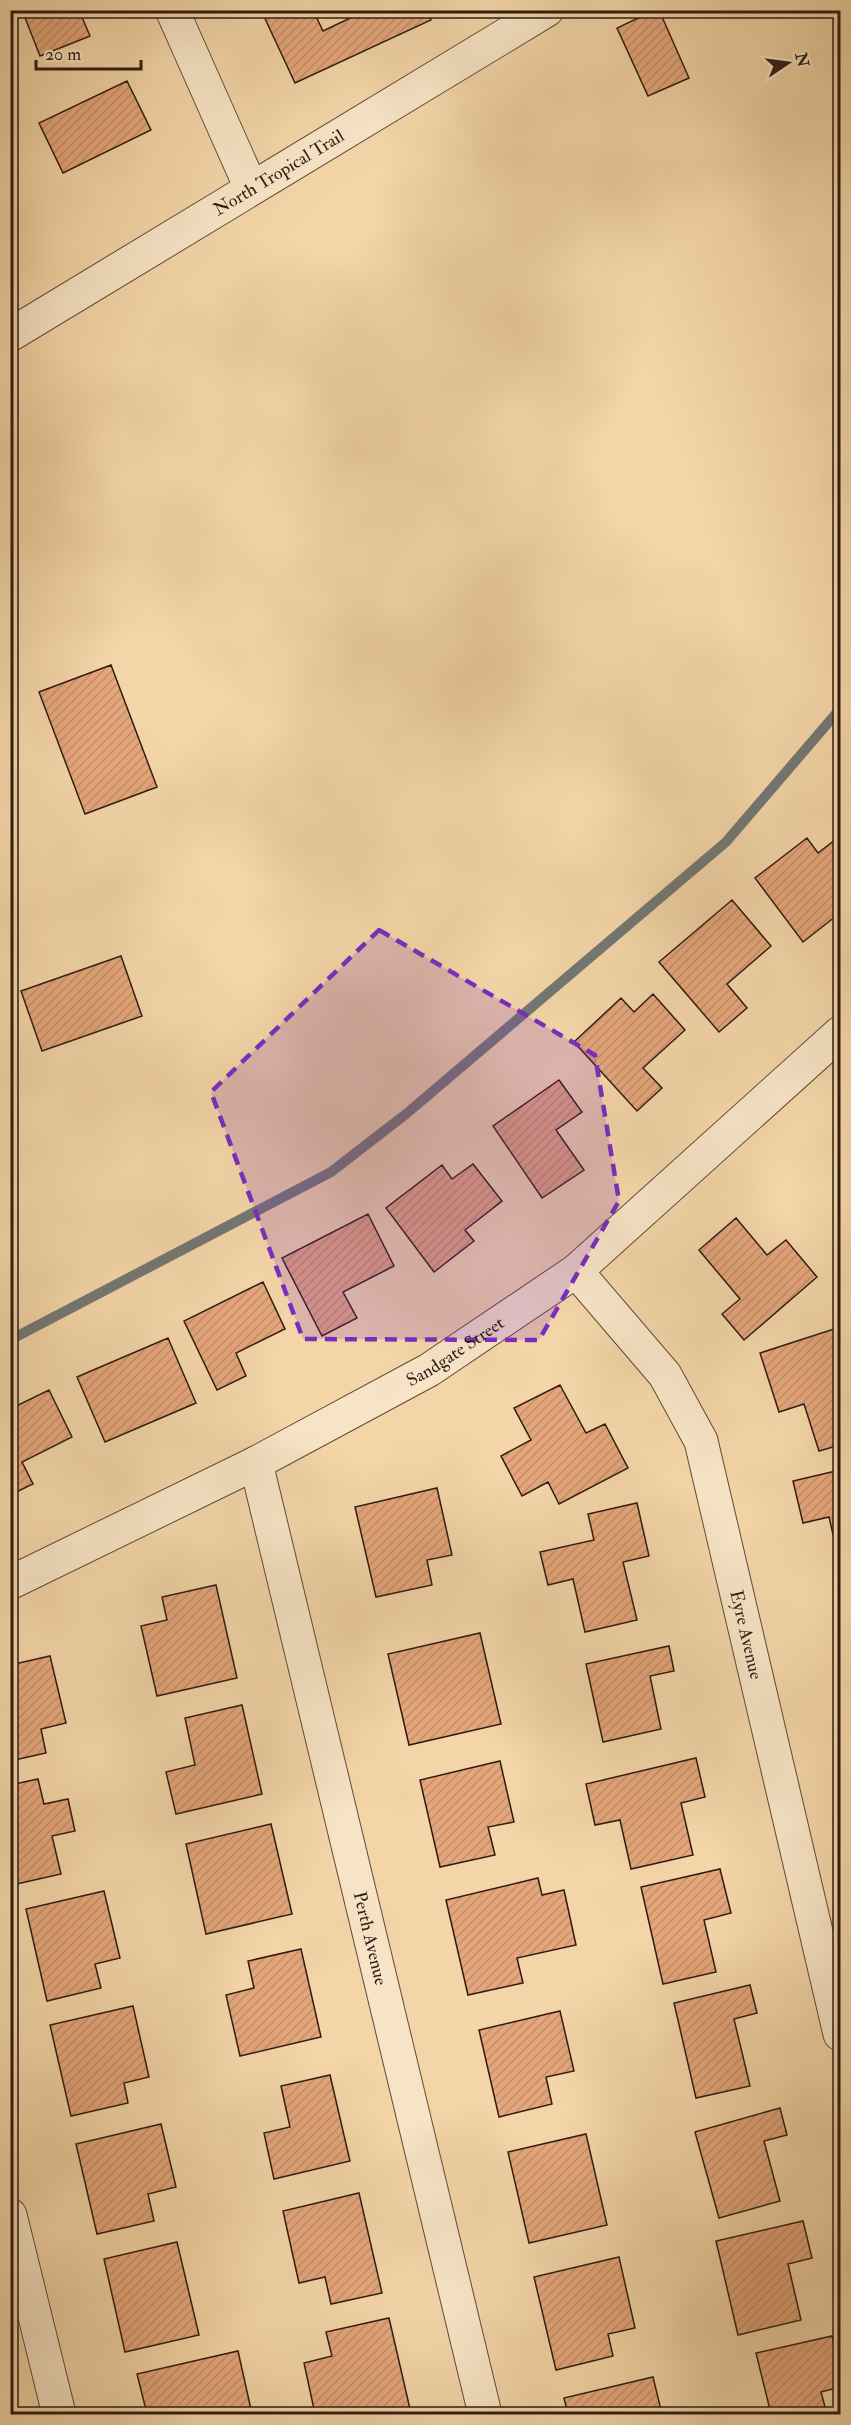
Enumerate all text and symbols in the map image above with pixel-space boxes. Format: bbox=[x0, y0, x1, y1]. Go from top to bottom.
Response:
scale bar bbox=[36, 33, 141, 71]
north arrow bbox=[758, 33, 818, 93]
text: 20 m bbox=[45, 43, 81, 66]
text: N bbox=[790, 50, 813, 70]
street label: North Tropical Trail bbox=[209, 124, 349, 221]
street label: Sandgate Street bbox=[402, 1312, 509, 1392]
street label: Eyre Avenue bbox=[724, 1588, 768, 1682]
street label: Perth Avenue bbox=[348, 1889, 392, 1988]

